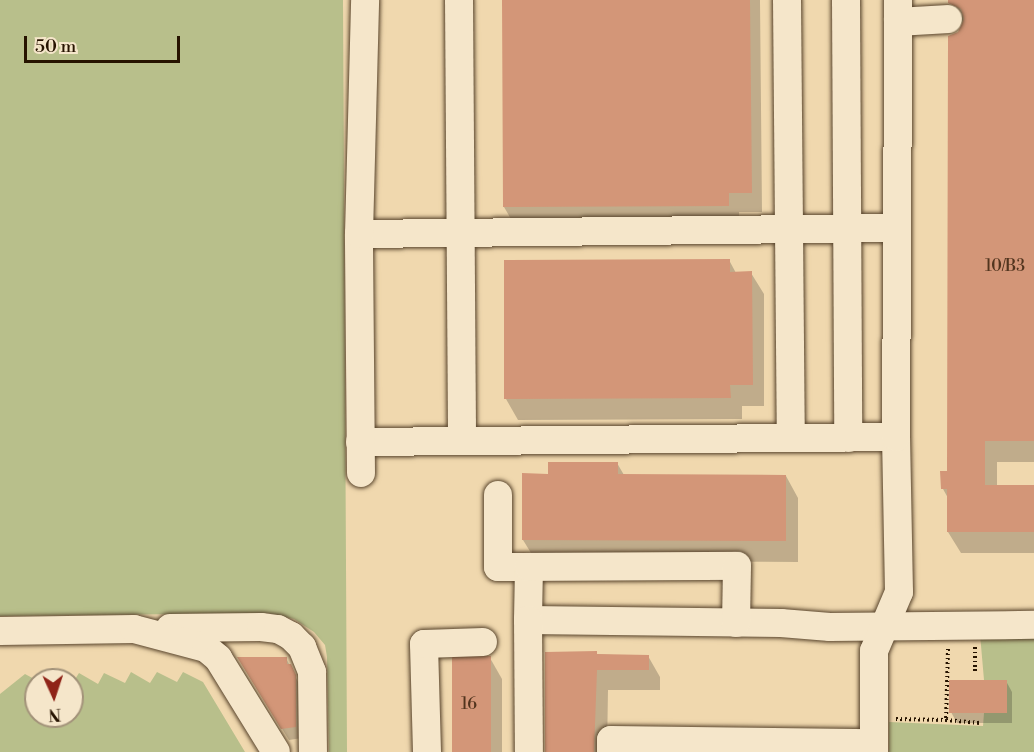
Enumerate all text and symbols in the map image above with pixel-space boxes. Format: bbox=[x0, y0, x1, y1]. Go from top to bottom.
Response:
scale bar bbox=[27, 24, 183, 62]
text: 50 m bbox=[35, 35, 76, 58]
house number: 10/B3 bbox=[985, 256, 1025, 276]
north arrow bbox=[24, 668, 84, 728]
house number: 16 bbox=[461, 694, 477, 714]
text: N bbox=[48, 704, 62, 724]

